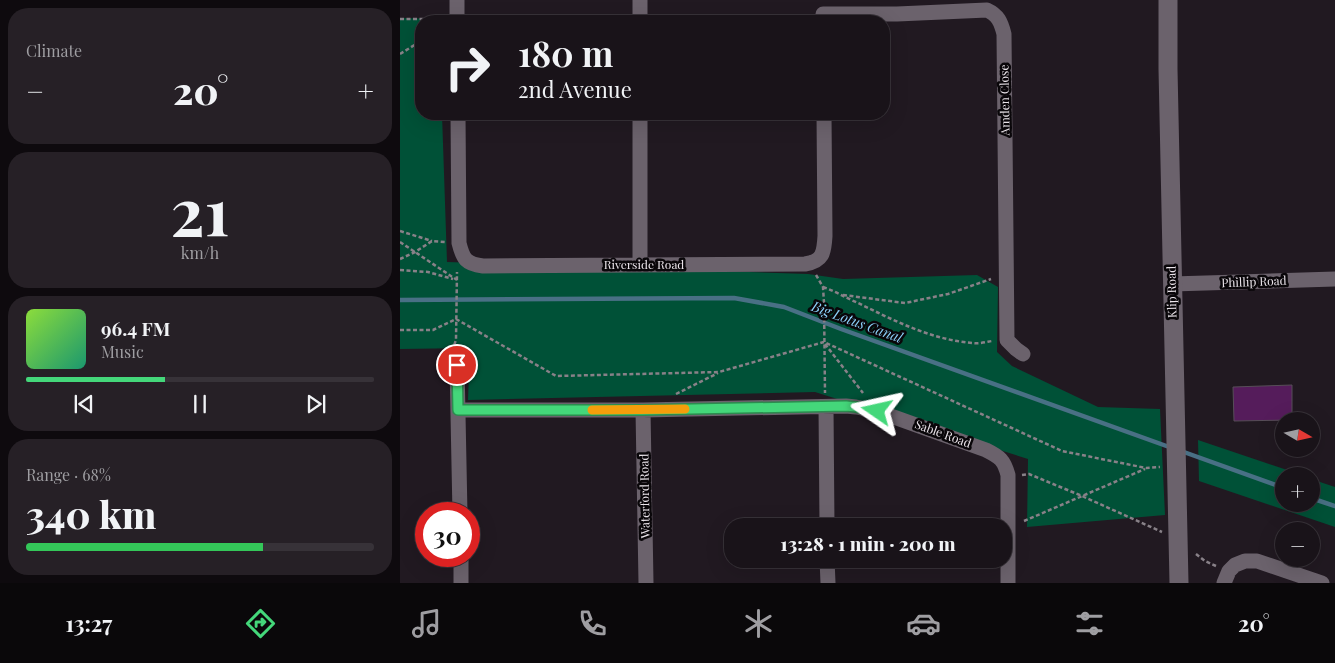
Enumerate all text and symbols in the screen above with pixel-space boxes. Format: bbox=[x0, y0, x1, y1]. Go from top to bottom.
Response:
text: 180 m bbox=[518, 29, 613, 76]
icon: right bbox=[435, 35, 500, 100]
text: Climate bbox=[26, 40, 82, 61]
text: 20° bbox=[173, 64, 229, 115]
street label: Amden Close bbox=[995, 64, 1013, 137]
text: − bbox=[26, 72, 44, 109]
text: + bbox=[358, 72, 374, 109]
text: 2nd Avenue bbox=[518, 74, 632, 104]
text: 21 bbox=[171, 166, 229, 252]
text: km/h bbox=[181, 242, 219, 263]
street label: Riverside Road bbox=[604, 256, 684, 272]
street label: Klip Road bbox=[1163, 266, 1179, 318]
street label: Phillip Road bbox=[1221, 272, 1287, 290]
water label: Big Lotus Canal bbox=[808, 296, 906, 347]
text: 96.4 FM bbox=[101, 315, 170, 341]
text: Music bbox=[101, 341, 144, 362]
pin bbox=[436, 344, 478, 386]
icon: arrive bbox=[443, 351, 471, 379]
position arrow bbox=[850, 384, 902, 436]
icon: previous bbox=[70, 390, 98, 418]
icon: pause bbox=[186, 390, 214, 418]
icon: next bbox=[302, 390, 330, 418]
north arrow bbox=[1275, 412, 1320, 458]
map controls bbox=[1275, 412, 1320, 567]
street label: Sable Road bbox=[913, 415, 974, 451]
street label: Waterford Road bbox=[635, 454, 653, 539]
text: Range · 68% bbox=[26, 464, 111, 485]
button: + bbox=[1275, 467, 1320, 512]
text: 340 km bbox=[26, 488, 156, 539]
speed limit sign: 30 bbox=[415, 502, 480, 567]
button: − bbox=[1275, 522, 1320, 567]
text: 13:28 · 1 min · 200 m bbox=[780, 530, 956, 556]
icon: directions bbox=[243, 606, 278, 641]
icon: music bbox=[409, 606, 444, 641]
icon: phone bbox=[575, 606, 610, 641]
icon: climate bbox=[741, 606, 776, 641]
icon: car bbox=[906, 606, 941, 641]
icon: filters bbox=[1072, 606, 1107, 641]
text: 13:27 bbox=[65, 608, 112, 638]
text: 20° bbox=[1238, 608, 1270, 638]

